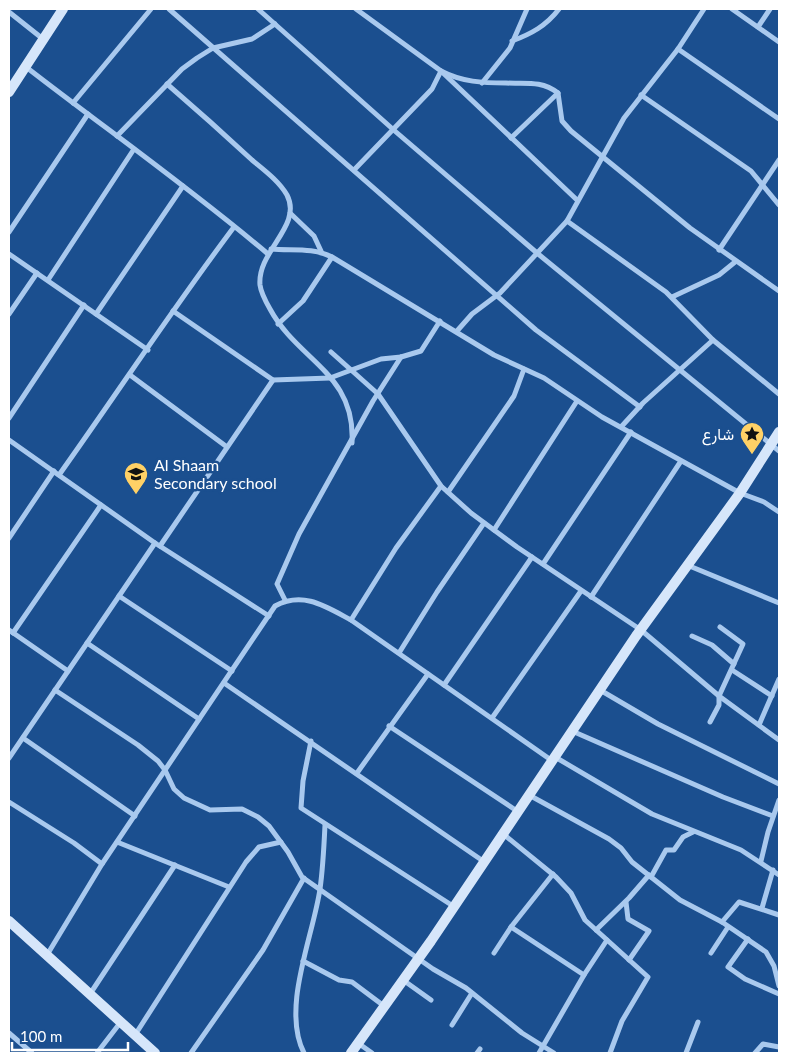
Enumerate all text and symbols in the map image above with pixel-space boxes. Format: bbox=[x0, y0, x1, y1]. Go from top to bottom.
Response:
place icon: شارع bbox=[739, 421, 765, 455]
place label: شارع bbox=[702, 424, 734, 446]
place label: Al Shaam Secondary school bbox=[154, 455, 277, 492]
school or university icon: Al Shaam Secondary school bbox=[123, 461, 149, 495]
scale bar bbox=[12, 1020, 129, 1052]
text: 100 m bbox=[20, 1027, 62, 1045]

